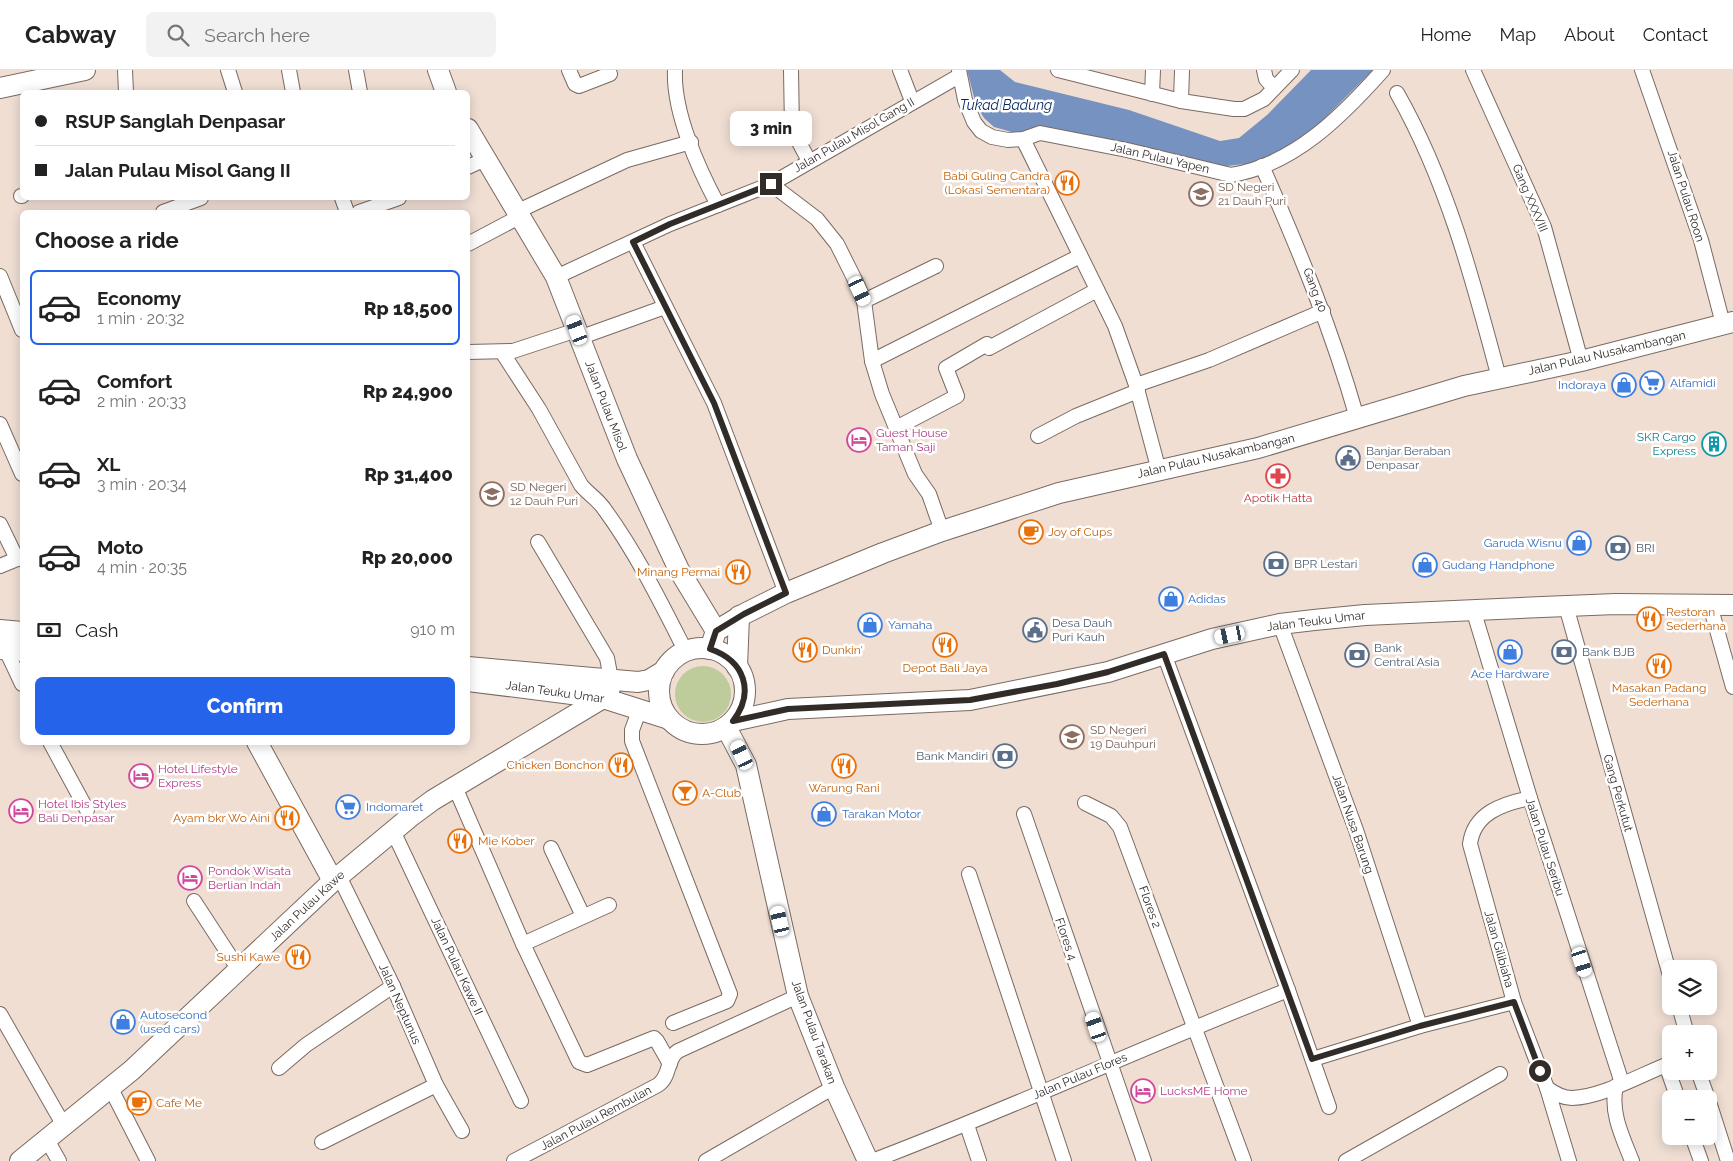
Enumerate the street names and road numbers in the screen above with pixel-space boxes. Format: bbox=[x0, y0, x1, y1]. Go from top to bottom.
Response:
street label: Jalan Pulau Misol Gang II bbox=[791, 95, 917, 175]
street label: Jalan Pulau Yapen bbox=[1109, 140, 1211, 176]
street label: Jalan Pulau Roon bbox=[1665, 148, 1707, 244]
street label: Gang XXXVIII bbox=[1509, 162, 1551, 234]
street label: Gang 40 bbox=[1300, 266, 1330, 314]
street label: Jalan Pulau Nusakambangan bbox=[1527, 328, 1687, 378]
street label: Jalan Pulau Misol bbox=[582, 359, 630, 454]
street label: Jalan Pulau Nusakambangan bbox=[1136, 431, 1296, 481]
street label: Jalan Teuku Umar bbox=[1266, 608, 1367, 634]
street label: Jalan Teuku Umar bbox=[505, 678, 606, 706]
street label: Gang Perkutut bbox=[1600, 753, 1636, 833]
street label: Jalan Nusa Barung bbox=[1329, 772, 1377, 876]
street label: Jalan Pulau Seribu bbox=[1523, 796, 1567, 898]
street label: Jalan Pulau Kawe bbox=[267, 868, 347, 944]
street label: Flores 2 bbox=[1136, 884, 1164, 930]
street label: Jalan Gilibiaha bbox=[1481, 909, 1517, 989]
street label: Jalan Pulau Kawe II bbox=[428, 915, 486, 1017]
street label: Flores 4 bbox=[1052, 916, 1080, 962]
street label: Jalan Neptunus bbox=[376, 962, 424, 1047]
street label: Jalan Pulau Tarakan bbox=[789, 978, 839, 1086]
street label: Jalan Pulau Flores bbox=[1031, 1050, 1129, 1102]
street label: Jalan Pulau Rembulan bbox=[538, 1083, 654, 1153]

